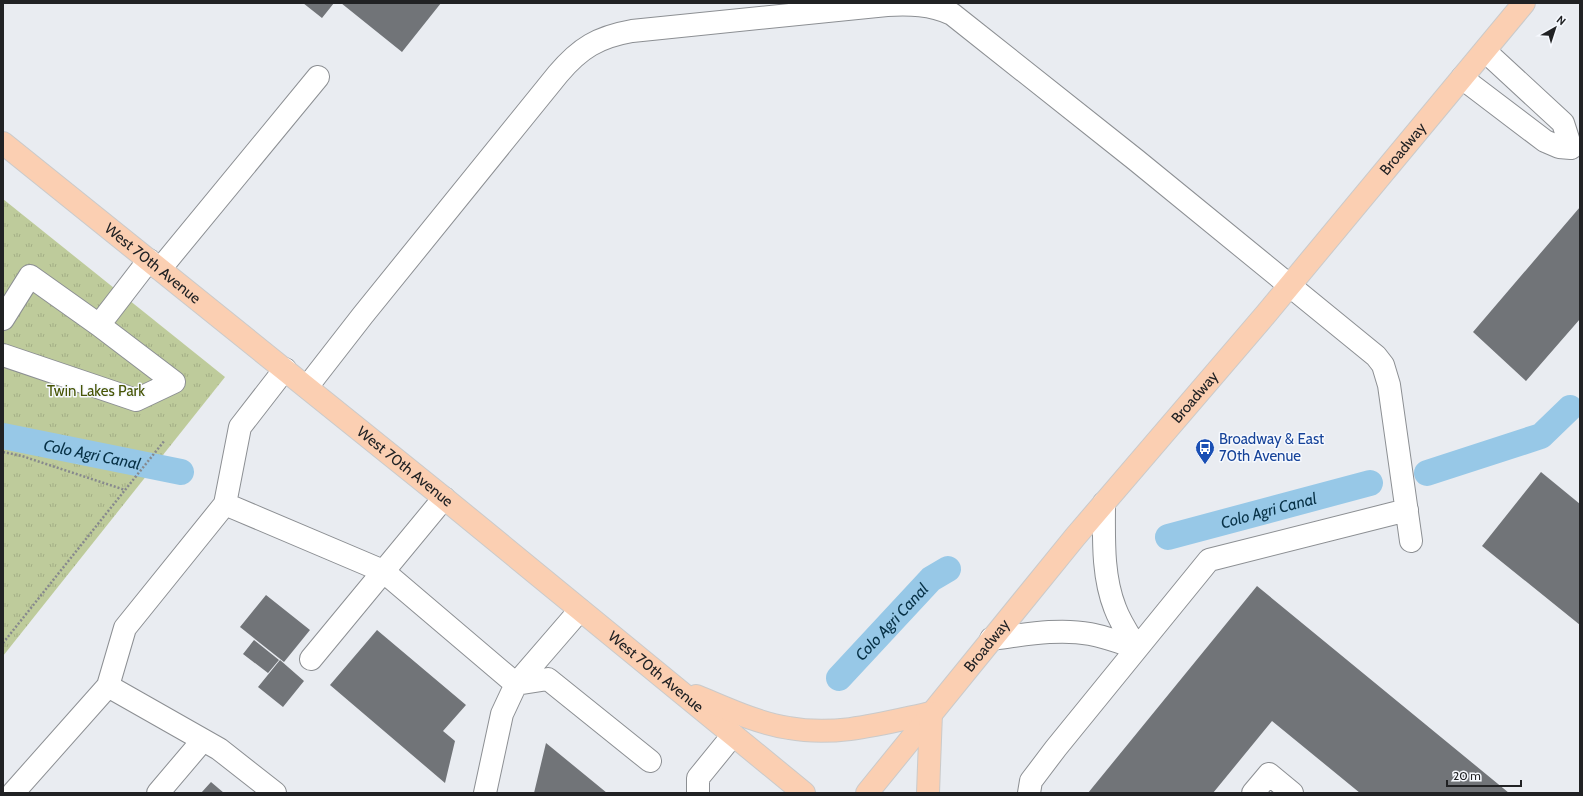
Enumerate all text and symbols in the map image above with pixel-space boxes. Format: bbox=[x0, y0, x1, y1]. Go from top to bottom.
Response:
north arrow bbox=[1535, 8, 1575, 48]
text: N bbox=[1554, 12, 1569, 28]
street label: Broadway bbox=[1376, 119, 1430, 179]
street label: West 70th Avenue bbox=[101, 219, 204, 308]
street label: Broadway bbox=[1168, 367, 1222, 427]
park label: Twin Lakes Park bbox=[47, 382, 145, 400]
street label: West 70th Avenue bbox=[353, 423, 457, 511]
place label: Broadway & East 70th Avenue bbox=[1219, 430, 1324, 465]
water label: Colo Agri Canal bbox=[42, 435, 143, 473]
bus stop icon: Broadway & East 70th Avenue bbox=[1194, 437, 1216, 465]
water label: Colo Agri Canal bbox=[1218, 488, 1319, 532]
water label: Colo Agri Canal bbox=[851, 579, 932, 664]
street label: Broadway bbox=[960, 615, 1014, 675]
street label: West 70th Avenue bbox=[604, 627, 707, 716]
scale bar bbox=[1447, 762, 1521, 788]
text: 20 m bbox=[1453, 768, 1481, 783]

